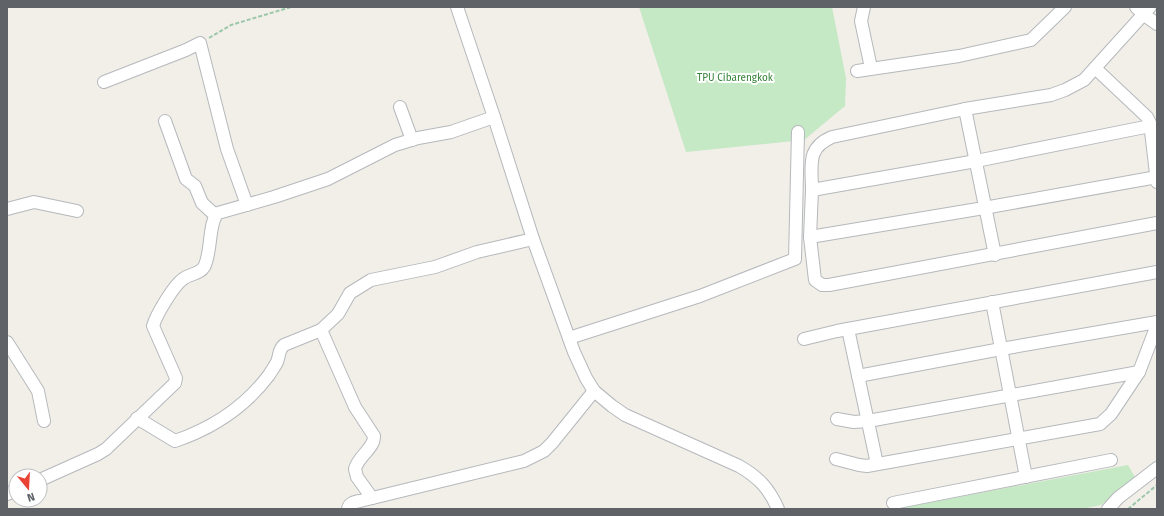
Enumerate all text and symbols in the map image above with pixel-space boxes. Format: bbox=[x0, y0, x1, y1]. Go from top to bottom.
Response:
park label: TPU Cibarengkok bbox=[697, 72, 774, 84]
north arrow bbox=[8, 468, 48, 508]
text: N bbox=[25, 490, 36, 504]

